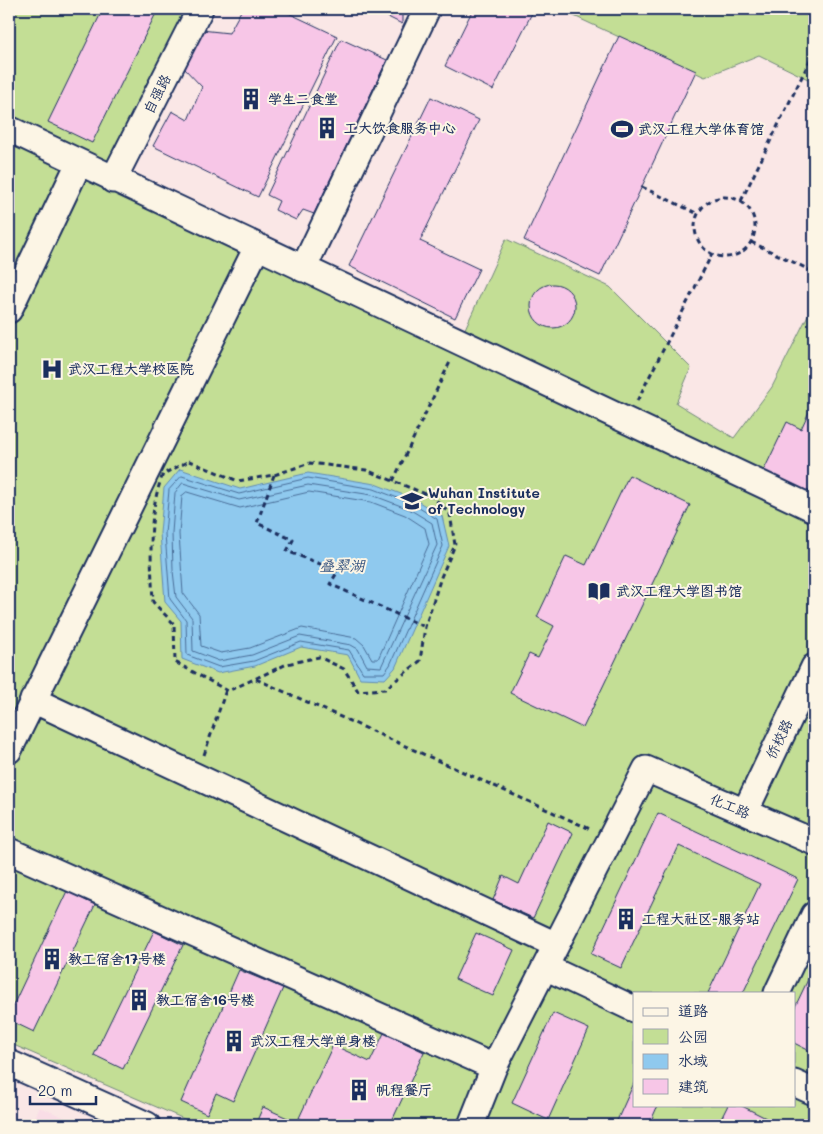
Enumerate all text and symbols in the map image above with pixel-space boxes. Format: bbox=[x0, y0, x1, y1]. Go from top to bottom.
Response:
street label: 自强路 bbox=[139, 71, 175, 117]
building icon: 学生二食堂 bbox=[238, 86, 264, 112]
place label: 学生二食堂 bbox=[268, 89, 338, 108]
building icon: 工大饮食服务中心 bbox=[314, 115, 340, 141]
sports icon: 武汉工程大学体育馆 bbox=[609, 116, 635, 142]
place label: 工大饮食服务中心 bbox=[344, 118, 456, 137]
place label: 武汉工程大学体育馆 bbox=[638, 119, 764, 138]
hospital icon: 武汉工程大学校医院 bbox=[39, 356, 65, 382]
place label: 武汉工程大学校医院 bbox=[68, 359, 194, 378]
place label: Wuhan Institute of Technology bbox=[428, 483, 540, 518]
school or university icon: Wuhan Institute of Technology bbox=[399, 488, 425, 514]
water label: 叠翠湖 bbox=[319, 555, 366, 575]
library icon: 武汉工程大学图书馆 bbox=[586, 578, 612, 604]
place label: 武汉工程大学图书馆 bbox=[616, 581, 742, 600]
street label: 侨校路 bbox=[761, 716, 796, 762]
street label: 化工路 bbox=[707, 789, 753, 822]
building icon: 工程大社区-服务站 bbox=[613, 906, 639, 932]
place label: 工程大社区-服务站 bbox=[642, 909, 760, 928]
building icon: 教工宿舍17号楼 bbox=[39, 946, 65, 972]
place label: 教工宿舍17号楼 bbox=[68, 949, 166, 968]
building icon: 教工宿舍16号楼 bbox=[126, 987, 152, 1013]
place label: 教工宿舍16号楼 bbox=[156, 990, 255, 1009]
legend bbox=[633, 992, 796, 1106]
text: 道路 bbox=[678, 1000, 708, 1020]
text: 公园 bbox=[678, 1026, 708, 1046]
building icon: 武汉工程大学单身楼 bbox=[221, 1028, 247, 1054]
place label: 武汉工程大学单身楼 bbox=[250, 1031, 376, 1050]
text: 水域 bbox=[678, 1050, 708, 1070]
scale bar bbox=[30, 1074, 96, 1106]
text: 建筑 bbox=[678, 1076, 708, 1096]
building icon: 帆程餐厅 bbox=[346, 1077, 372, 1103]
text: 20 m bbox=[38, 1080, 72, 1100]
place label: 帆程餐厅 bbox=[376, 1080, 432, 1099]

